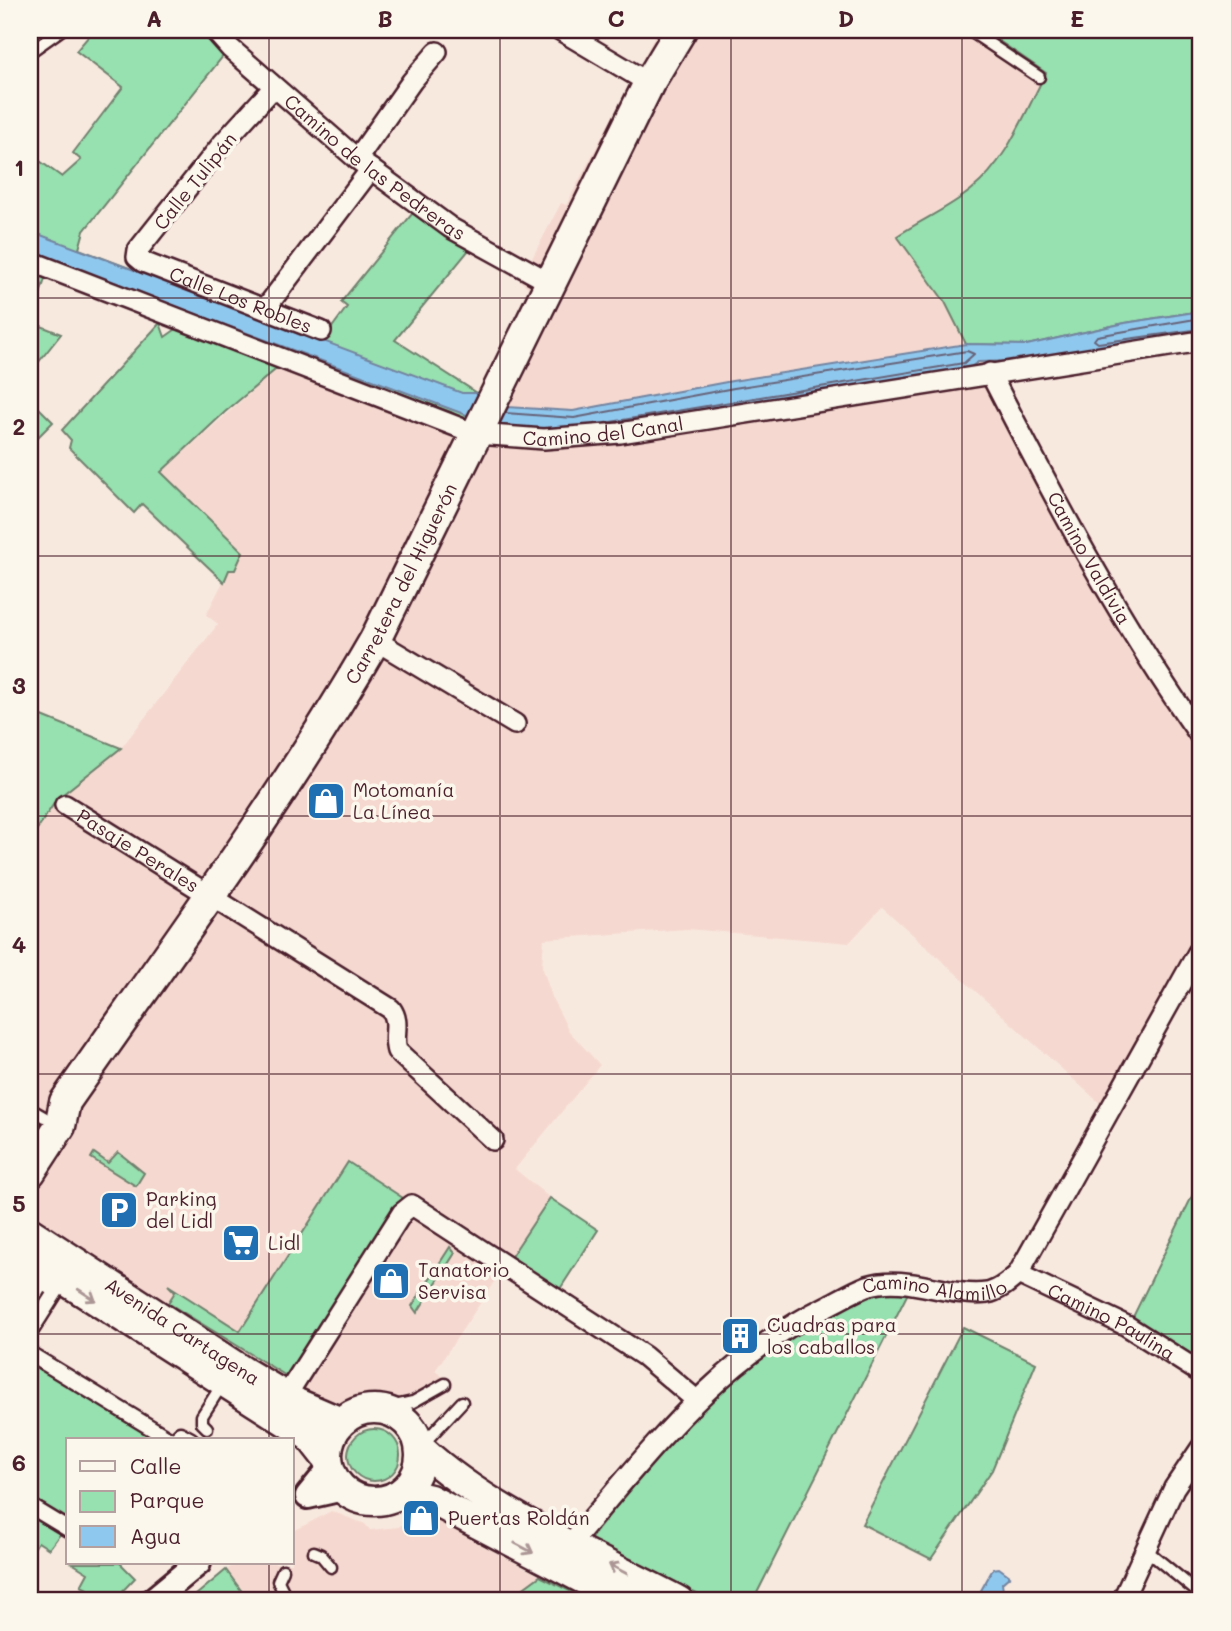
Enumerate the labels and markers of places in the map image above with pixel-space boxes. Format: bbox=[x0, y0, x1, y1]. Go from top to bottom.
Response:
place label: Motomanía La Línea bbox=[353, 777, 454, 824]
shop icon: Motomanía La Línea bbox=[305, 780, 347, 822]
place label: Parking del Lidl bbox=[146, 1186, 216, 1233]
parking icon: Parking del Lidl bbox=[98, 1189, 140, 1231]
supermarket icon: Lidl bbox=[220, 1222, 262, 1264]
place label: Lidl bbox=[268, 1230, 301, 1255]
place label: Tanatorio Servisa bbox=[418, 1257, 509, 1304]
shop icon: Tanatorio Servisa bbox=[370, 1260, 412, 1302]
place label: Cuadras para los caballos bbox=[767, 1312, 896, 1359]
building icon: Cuadras para los caballos bbox=[719, 1315, 761, 1357]
shop icon: Puertas Roldán bbox=[400, 1497, 442, 1539]
place label: Puertas Roldán bbox=[448, 1505, 589, 1530]

